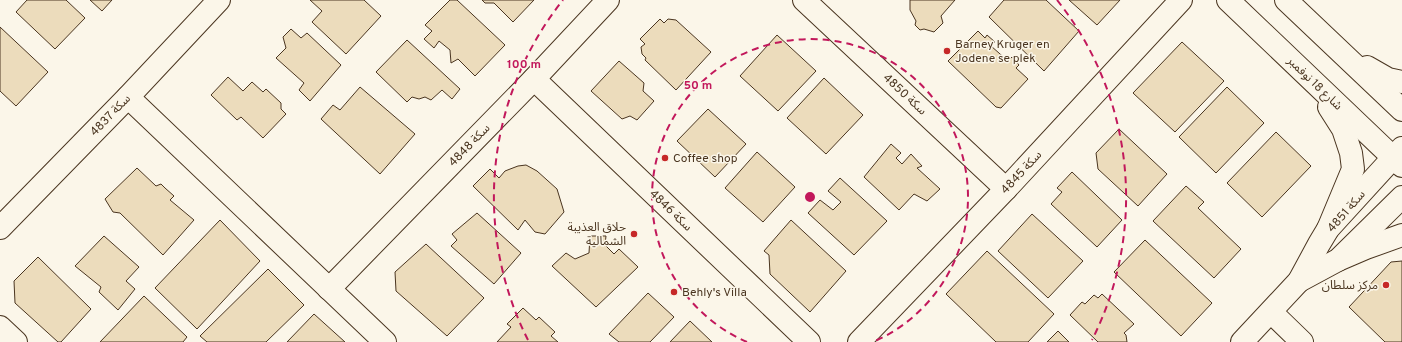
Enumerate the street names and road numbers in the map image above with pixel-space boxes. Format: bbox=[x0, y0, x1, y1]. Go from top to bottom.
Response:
street label: شارع 18 نوفمبر bbox=[1283, 53, 1345, 114]
street label: سكة 4850 bbox=[879, 70, 930, 119]
street label: سكة 4837 bbox=[87, 91, 135, 140]
street label: سكة 4848 bbox=[445, 121, 494, 171]
street label: سكة 4845 bbox=[998, 148, 1046, 198]
street label: سكة 4846 bbox=[645, 186, 695, 235]
street label: سكة 4851 bbox=[1324, 187, 1369, 236]

